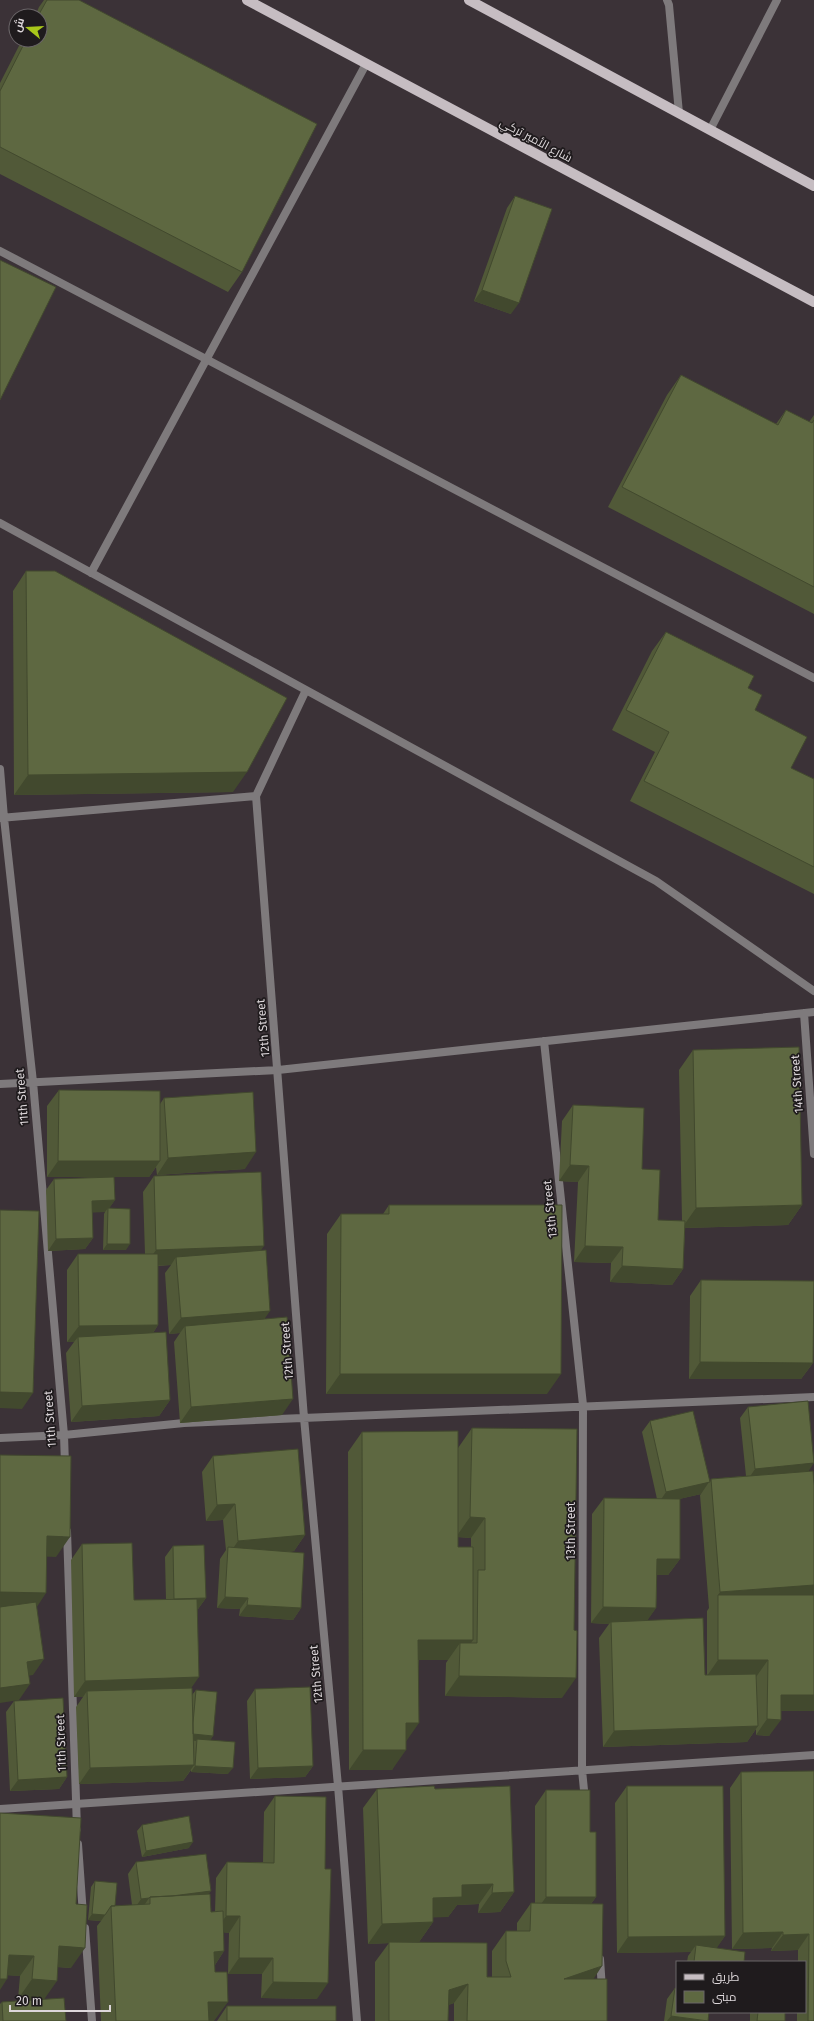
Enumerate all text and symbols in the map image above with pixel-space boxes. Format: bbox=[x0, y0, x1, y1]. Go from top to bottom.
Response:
north arrow bbox=[8, 8, 48, 48]
text: ش bbox=[11, 16, 27, 34]
street label: شارع الأمير تركي bbox=[496, 115, 575, 168]
street label: 12th Street bbox=[253, 998, 273, 1058]
street label: 14th Street bbox=[788, 1054, 806, 1114]
street label: 11th Street bbox=[12, 1067, 31, 1126]
street label: 13th Street bbox=[540, 1179, 560, 1239]
street label: 12th Street bbox=[278, 1321, 296, 1381]
street label: 11th Street bbox=[41, 1389, 59, 1448]
street label: 13th Street bbox=[564, 1501, 578, 1560]
street label: 12th Street bbox=[306, 1644, 326, 1704]
street label: 11th Street bbox=[53, 1713, 69, 1772]
legend bbox=[676, 1961, 806, 2013]
text: طريق bbox=[712, 1970, 740, 1984]
scale bar bbox=[10, 1987, 110, 2013]
text: مبنى bbox=[712, 1990, 737, 2004]
text: 20 m bbox=[16, 1994, 42, 2008]

